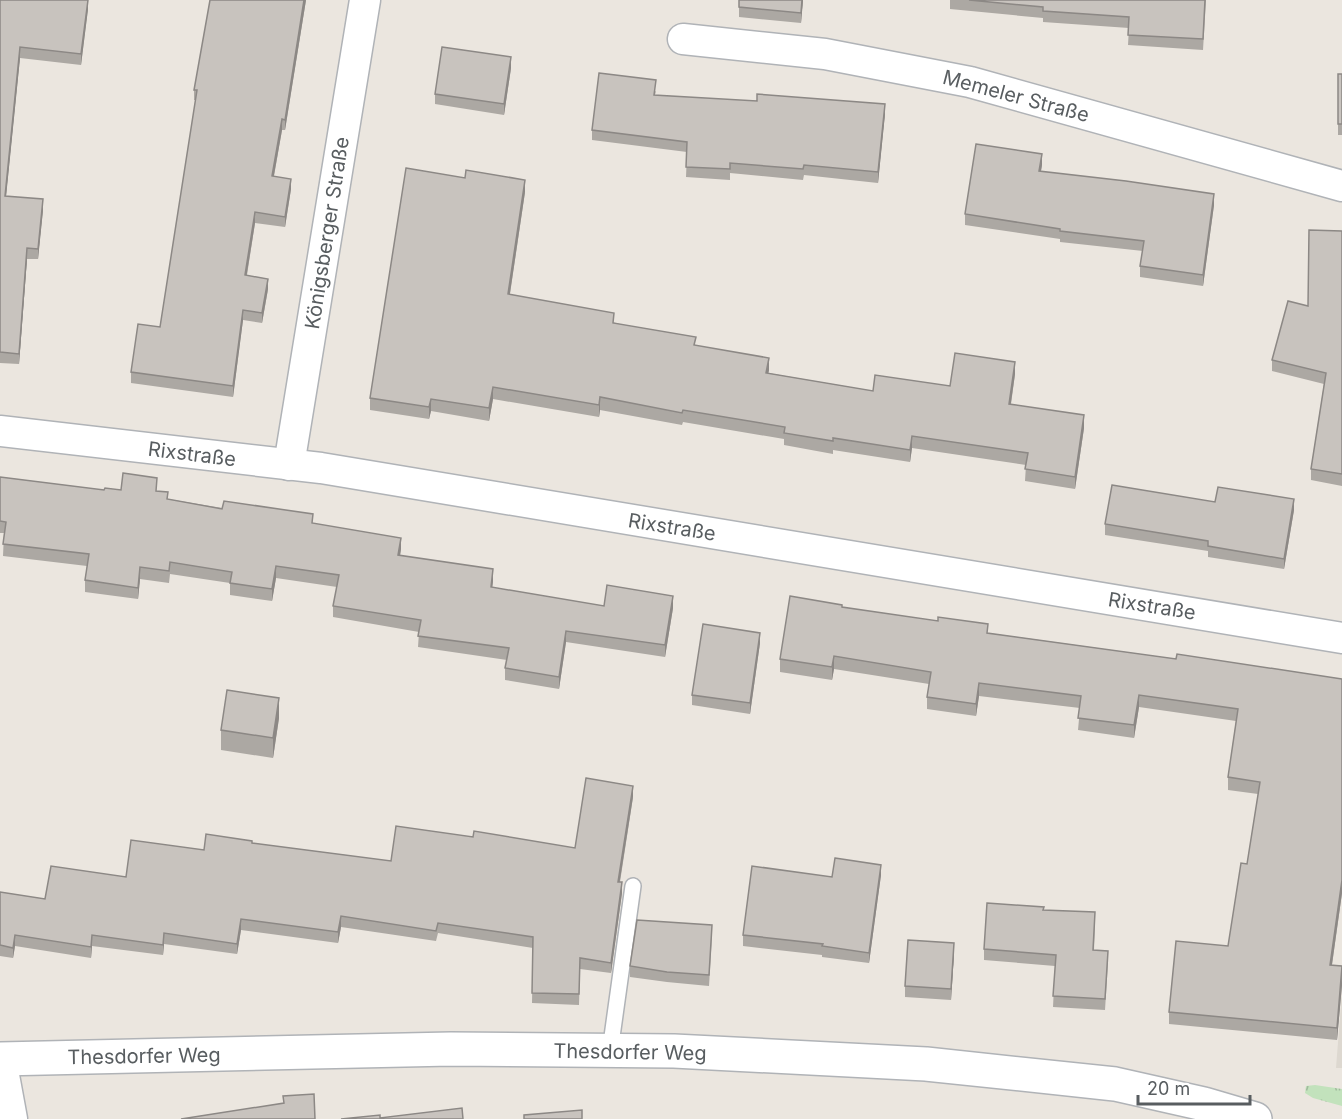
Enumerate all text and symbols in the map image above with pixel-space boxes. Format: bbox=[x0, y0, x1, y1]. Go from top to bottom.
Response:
street label: Memeler Straße bbox=[940, 65, 1092, 127]
street label: Königsberger Straße bbox=[300, 135, 354, 331]
street label: Rixstraße bbox=[147, 437, 237, 471]
street label: Rixstraße bbox=[626, 508, 718, 546]
street label: Rixstraße bbox=[1106, 587, 1198, 625]
street label: Thesdorfer Weg bbox=[553, 1039, 707, 1065]
street label: Thesdorfer Weg bbox=[67, 1043, 221, 1069]
scale bar bbox=[1138, 1068, 1250, 1106]
text: 20 m bbox=[1147, 1078, 1190, 1099]

